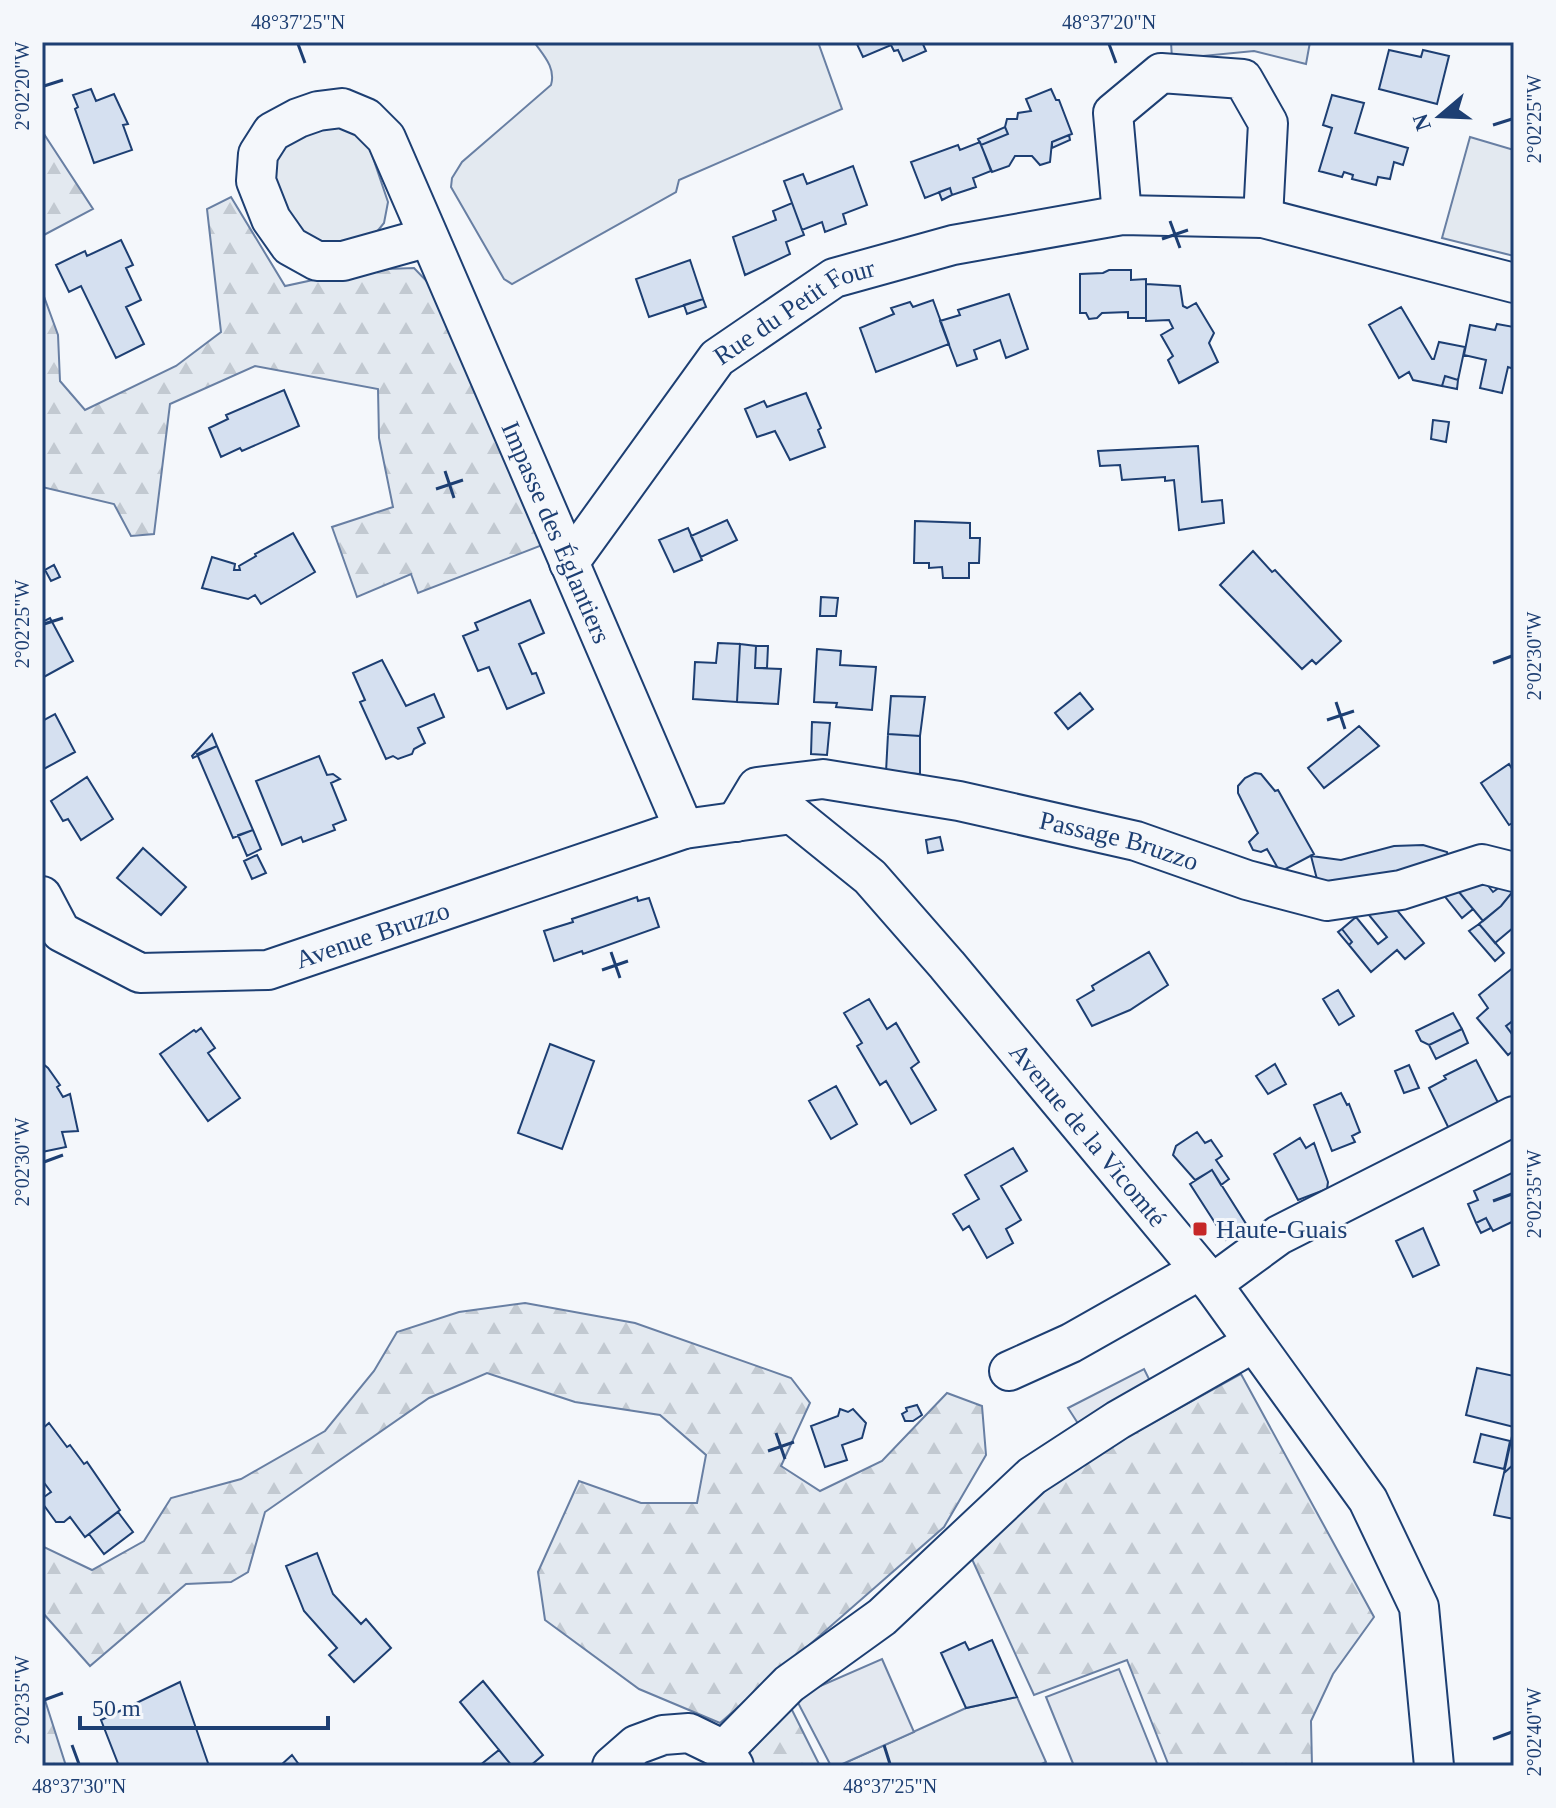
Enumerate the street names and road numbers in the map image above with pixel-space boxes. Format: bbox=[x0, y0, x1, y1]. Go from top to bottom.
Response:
street label: Rue du Petit Four bbox=[708, 253, 878, 371]
street label: Impasse des Églantiers bbox=[496, 417, 617, 648]
street label: Passage Bruzzo bbox=[1037, 805, 1203, 876]
street label: Avenue Bruzzo bbox=[292, 895, 453, 974]
street label: Avenue de la Vicomté bbox=[1004, 1037, 1172, 1232]

